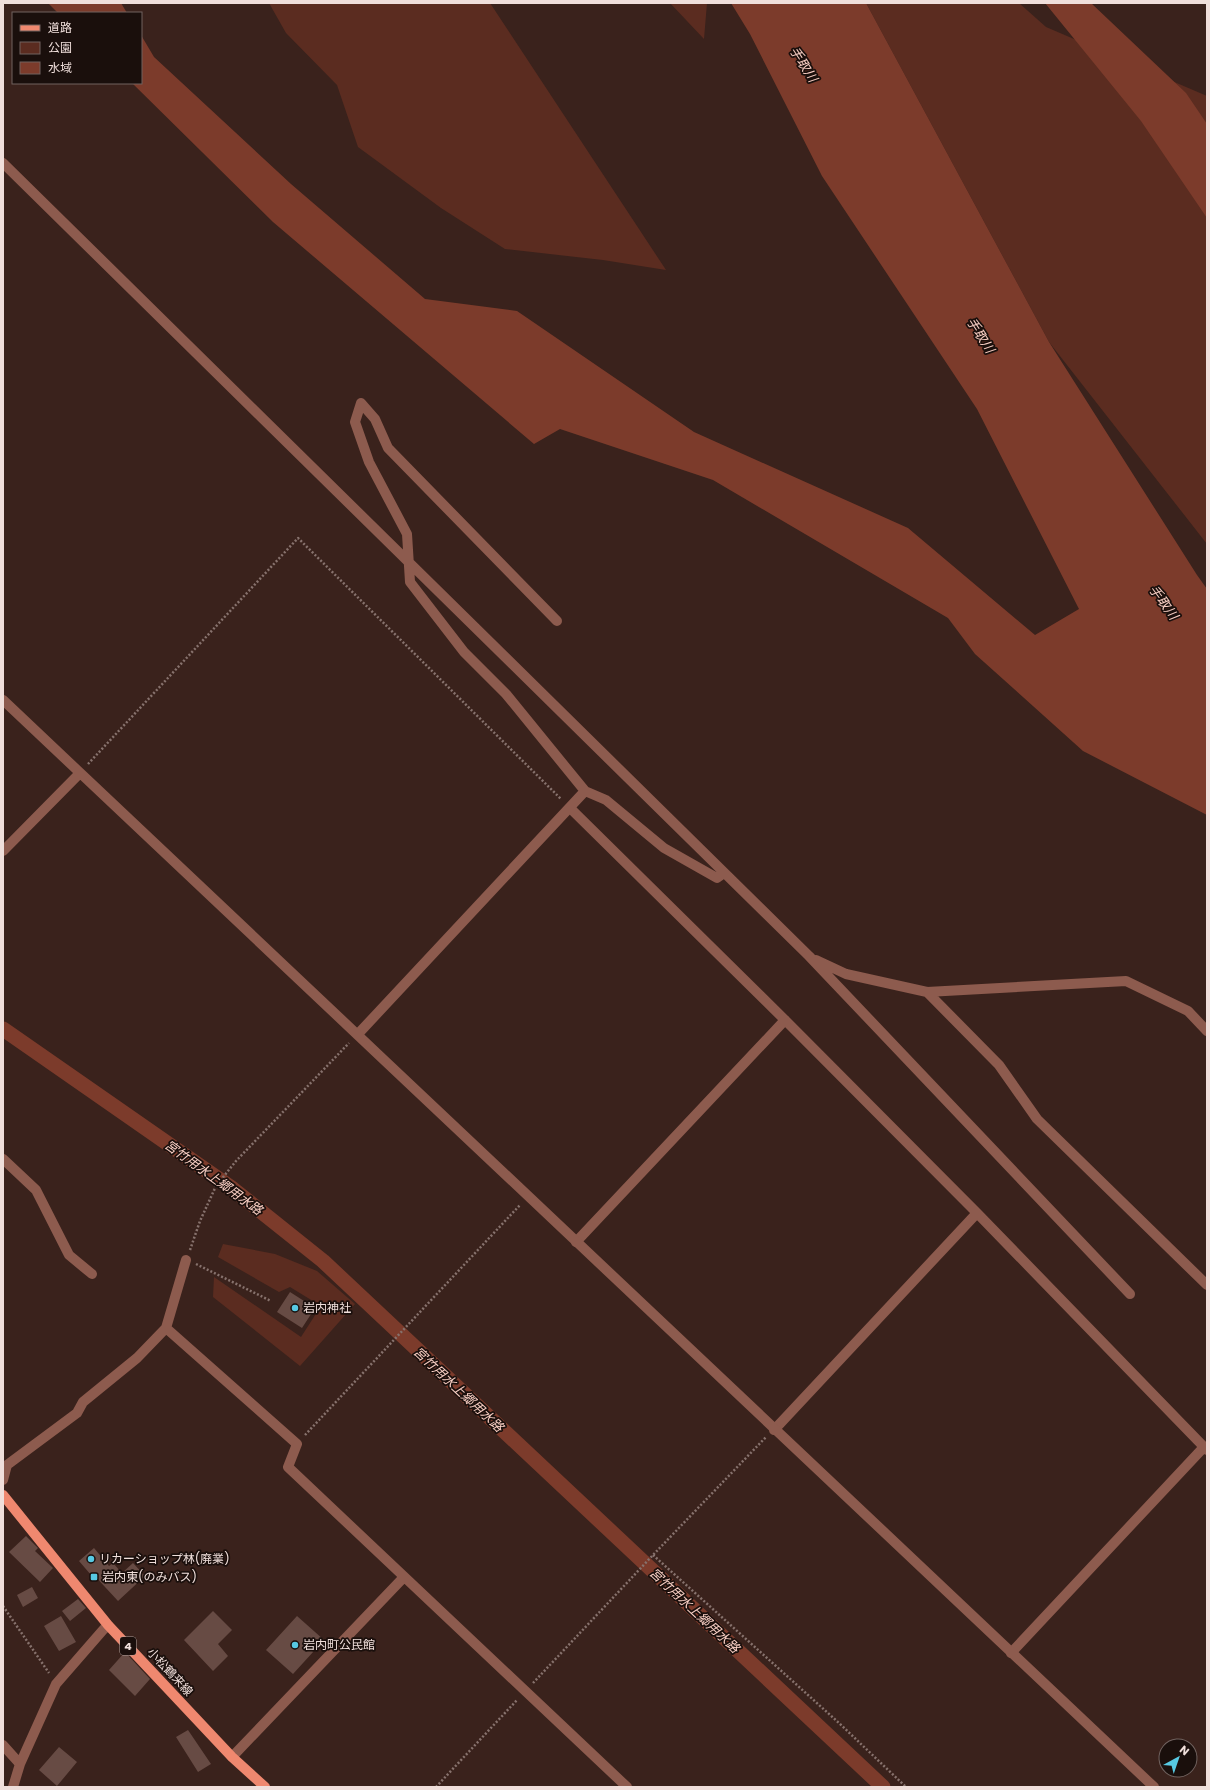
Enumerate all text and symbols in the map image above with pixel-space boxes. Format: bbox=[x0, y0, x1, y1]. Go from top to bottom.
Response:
legend bbox=[12, 12, 142, 84]
text: 道路 bbox=[48, 19, 72, 36]
text: 公園 bbox=[48, 39, 72, 56]
water label: 手取川 bbox=[785, 43, 823, 87]
text: 水域 bbox=[48, 59, 72, 76]
water label: 手取川 bbox=[962, 314, 1000, 358]
water label: 手取川 bbox=[1144, 581, 1184, 625]
water label: 宮竹用水上郷用水路 bbox=[161, 1135, 267, 1220]
place label: 岩内神社 bbox=[303, 1299, 351, 1316]
marker: 岩内神社 bbox=[290, 1303, 300, 1313]
water label: 宮竹用水上郷用水路 bbox=[409, 1343, 509, 1437]
place label: リカーショップ林(廃業) bbox=[99, 1550, 230, 1567]
marker: リカーショップ林(廃業) bbox=[86, 1554, 96, 1564]
water label: 宮竹用水上郷用水路 bbox=[645, 1564, 745, 1658]
place label: 岩内東(のみバス) bbox=[102, 1568, 197, 1585]
marker: 岩内東(のみバス) bbox=[89, 1572, 99, 1582]
place label: 岩内町公民館 bbox=[303, 1636, 375, 1653]
road number: 4 bbox=[120, 1637, 136, 1655]
marker: 岩内町公民館 bbox=[290, 1640, 300, 1650]
street label: 小松鶴来線 bbox=[144, 1644, 197, 1699]
north arrow bbox=[1158, 1738, 1198, 1778]
text: N bbox=[1176, 1742, 1193, 1759]

